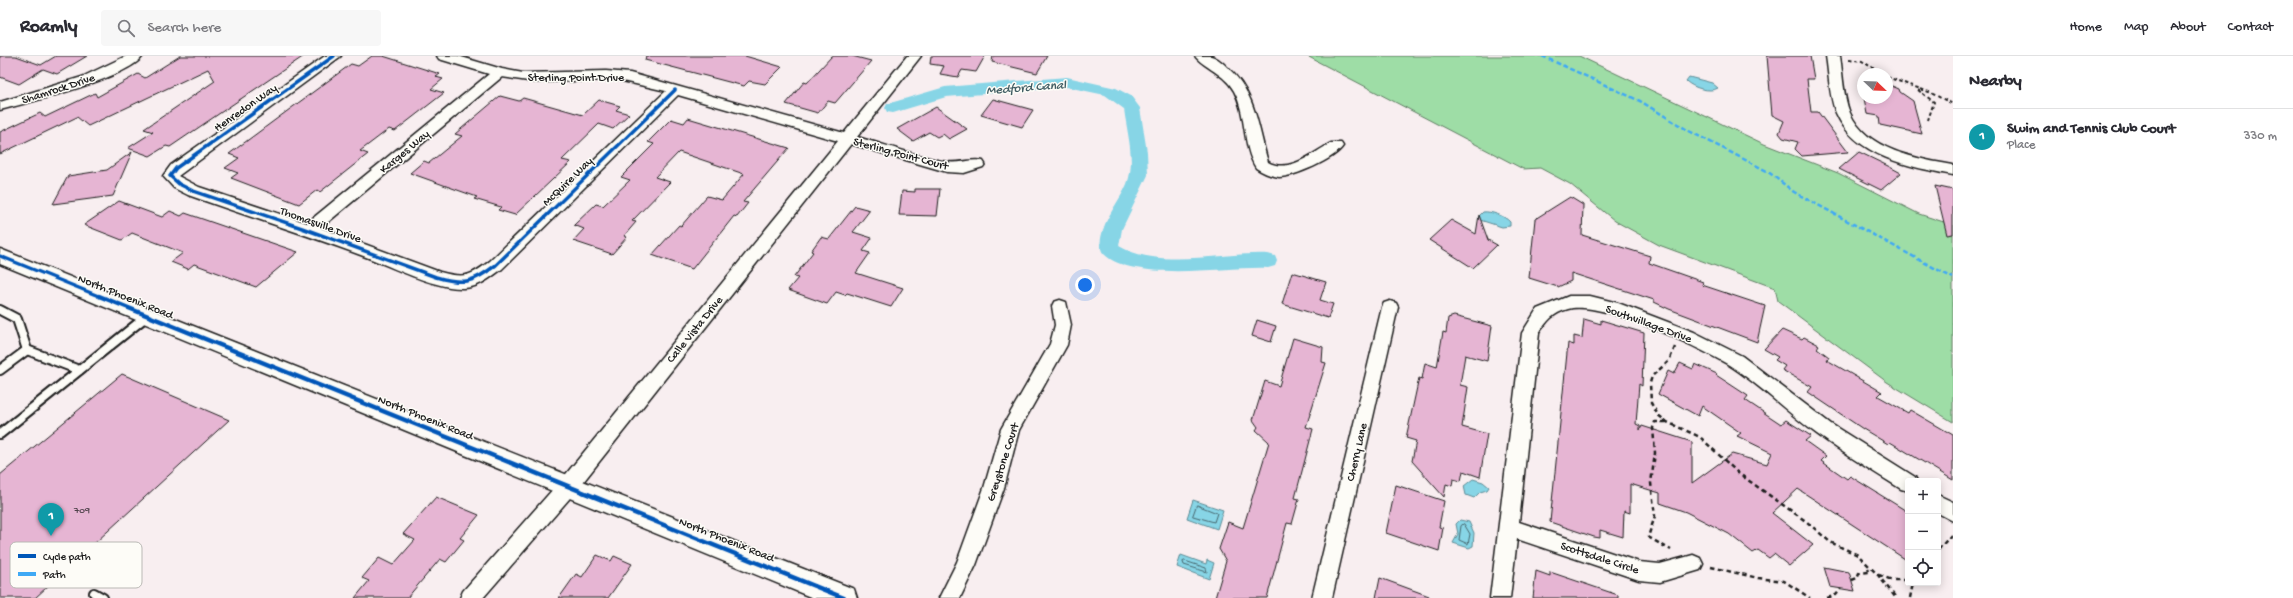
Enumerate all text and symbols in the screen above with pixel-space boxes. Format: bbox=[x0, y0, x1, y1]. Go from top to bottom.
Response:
search box bbox=[101, 10, 381, 46]
text: Roamly bbox=[20, 16, 77, 39]
icon: search bbox=[115, 17, 137, 39]
text: Search here bbox=[147, 19, 221, 37]
text: Home bbox=[2070, 19, 2102, 36]
text: Map bbox=[2124, 19, 2148, 36]
text: About bbox=[2170, 19, 2206, 36]
text: Contact bbox=[2228, 19, 2273, 36]
north arrow bbox=[1857, 68, 1893, 104]
street label: Shamrock Drive bbox=[20, 71, 98, 108]
street label: Sterling Point Drive bbox=[528, 72, 625, 86]
text: Nearby bbox=[1969, 72, 2022, 92]
water label: Medford Canal bbox=[986, 78, 1068, 99]
street label: Henredon Way bbox=[212, 82, 280, 136]
text: Swim and Tennis Club Court bbox=[2007, 120, 2175, 138]
street label: Karges Way bbox=[378, 128, 433, 177]
text: 1 bbox=[1979, 129, 1985, 144]
text: 330 m bbox=[2244, 129, 2277, 144]
street label: Sterling Point Court bbox=[851, 135, 951, 175]
text: Place bbox=[2007, 138, 2035, 153]
street label: McQuire Way bbox=[540, 155, 597, 210]
street label: Thomasville Drive bbox=[277, 204, 364, 247]
street label: North Phoenix Road bbox=[76, 272, 176, 324]
your location bbox=[1075, 275, 1095, 295]
street label: Calle Vista Drive bbox=[664, 293, 727, 366]
street label: Southvillage Drive bbox=[1603, 303, 1694, 347]
street label: North Phoenix Road bbox=[376, 393, 476, 445]
street label: Greystone Court bbox=[985, 421, 1024, 504]
street label: Cherry Lane bbox=[1344, 421, 1372, 483]
map controls bbox=[1905, 478, 1941, 586]
button: + bbox=[1905, 478, 1941, 514]
pin: 1 bbox=[38, 503, 64, 536]
house number: 709 bbox=[73, 505, 90, 517]
button: − bbox=[1905, 514, 1941, 550]
street label: North Phoenix Road bbox=[677, 515, 777, 567]
street label: Scottsdale Circle bbox=[1558, 540, 1641, 578]
legend bbox=[10, 542, 142, 588]
button: locate bbox=[1905, 550, 1941, 586]
text: Cycle path bbox=[43, 552, 91, 564]
text: Path bbox=[42, 570, 66, 582]

